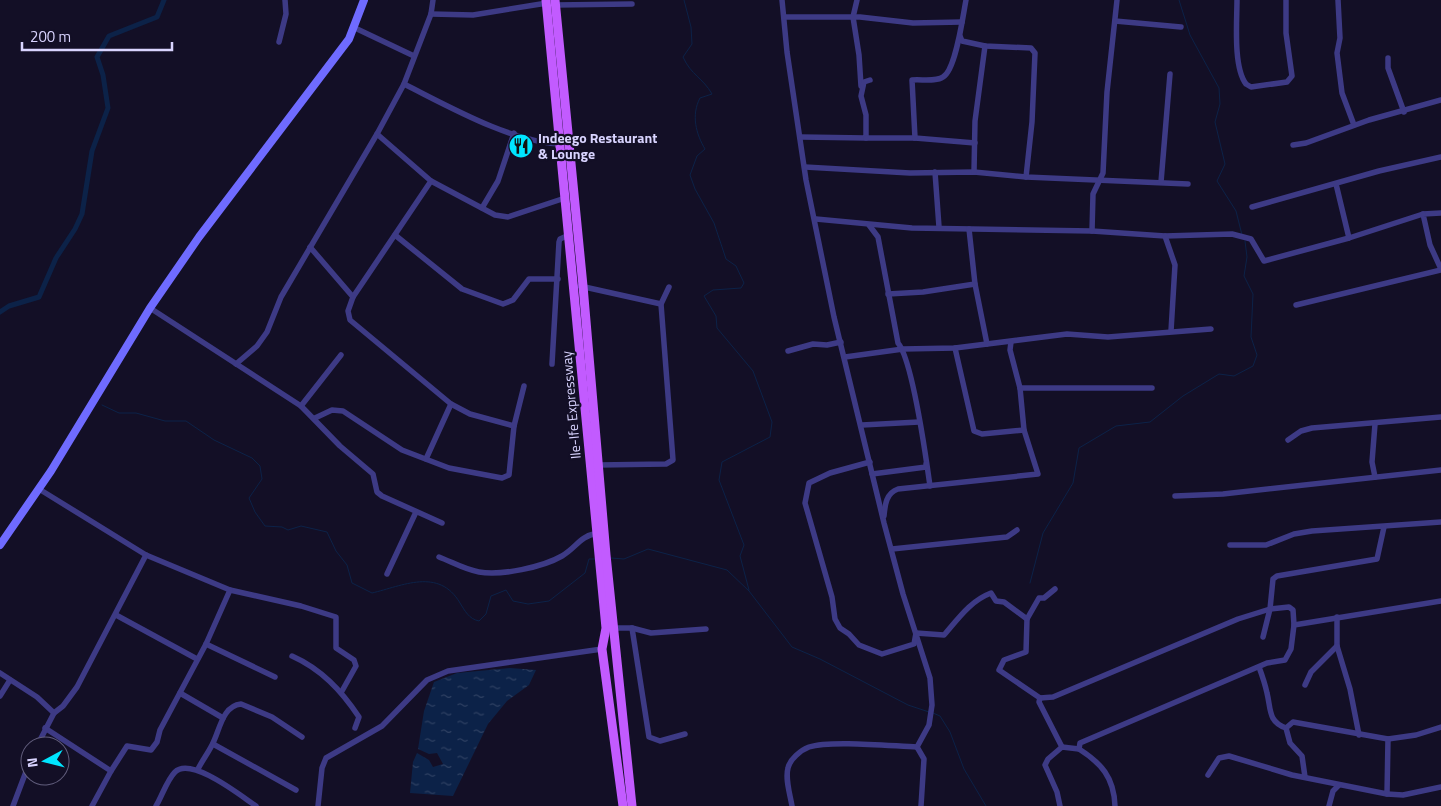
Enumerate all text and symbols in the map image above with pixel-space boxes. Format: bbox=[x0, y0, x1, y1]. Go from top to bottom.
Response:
scale bar bbox=[22, 20, 172, 52]
text: 200 m bbox=[30, 25, 71, 48]
place label: Indeego Restaurant & Lounge bbox=[538, 127, 657, 164]
restaurant icon: Indeego Restaurant & Lounge bbox=[508, 133, 534, 159]
street label: Ile-Ife Expressway bbox=[555, 350, 586, 460]
north arrow bbox=[20, 736, 70, 786]
text: N bbox=[21, 757, 43, 769]

